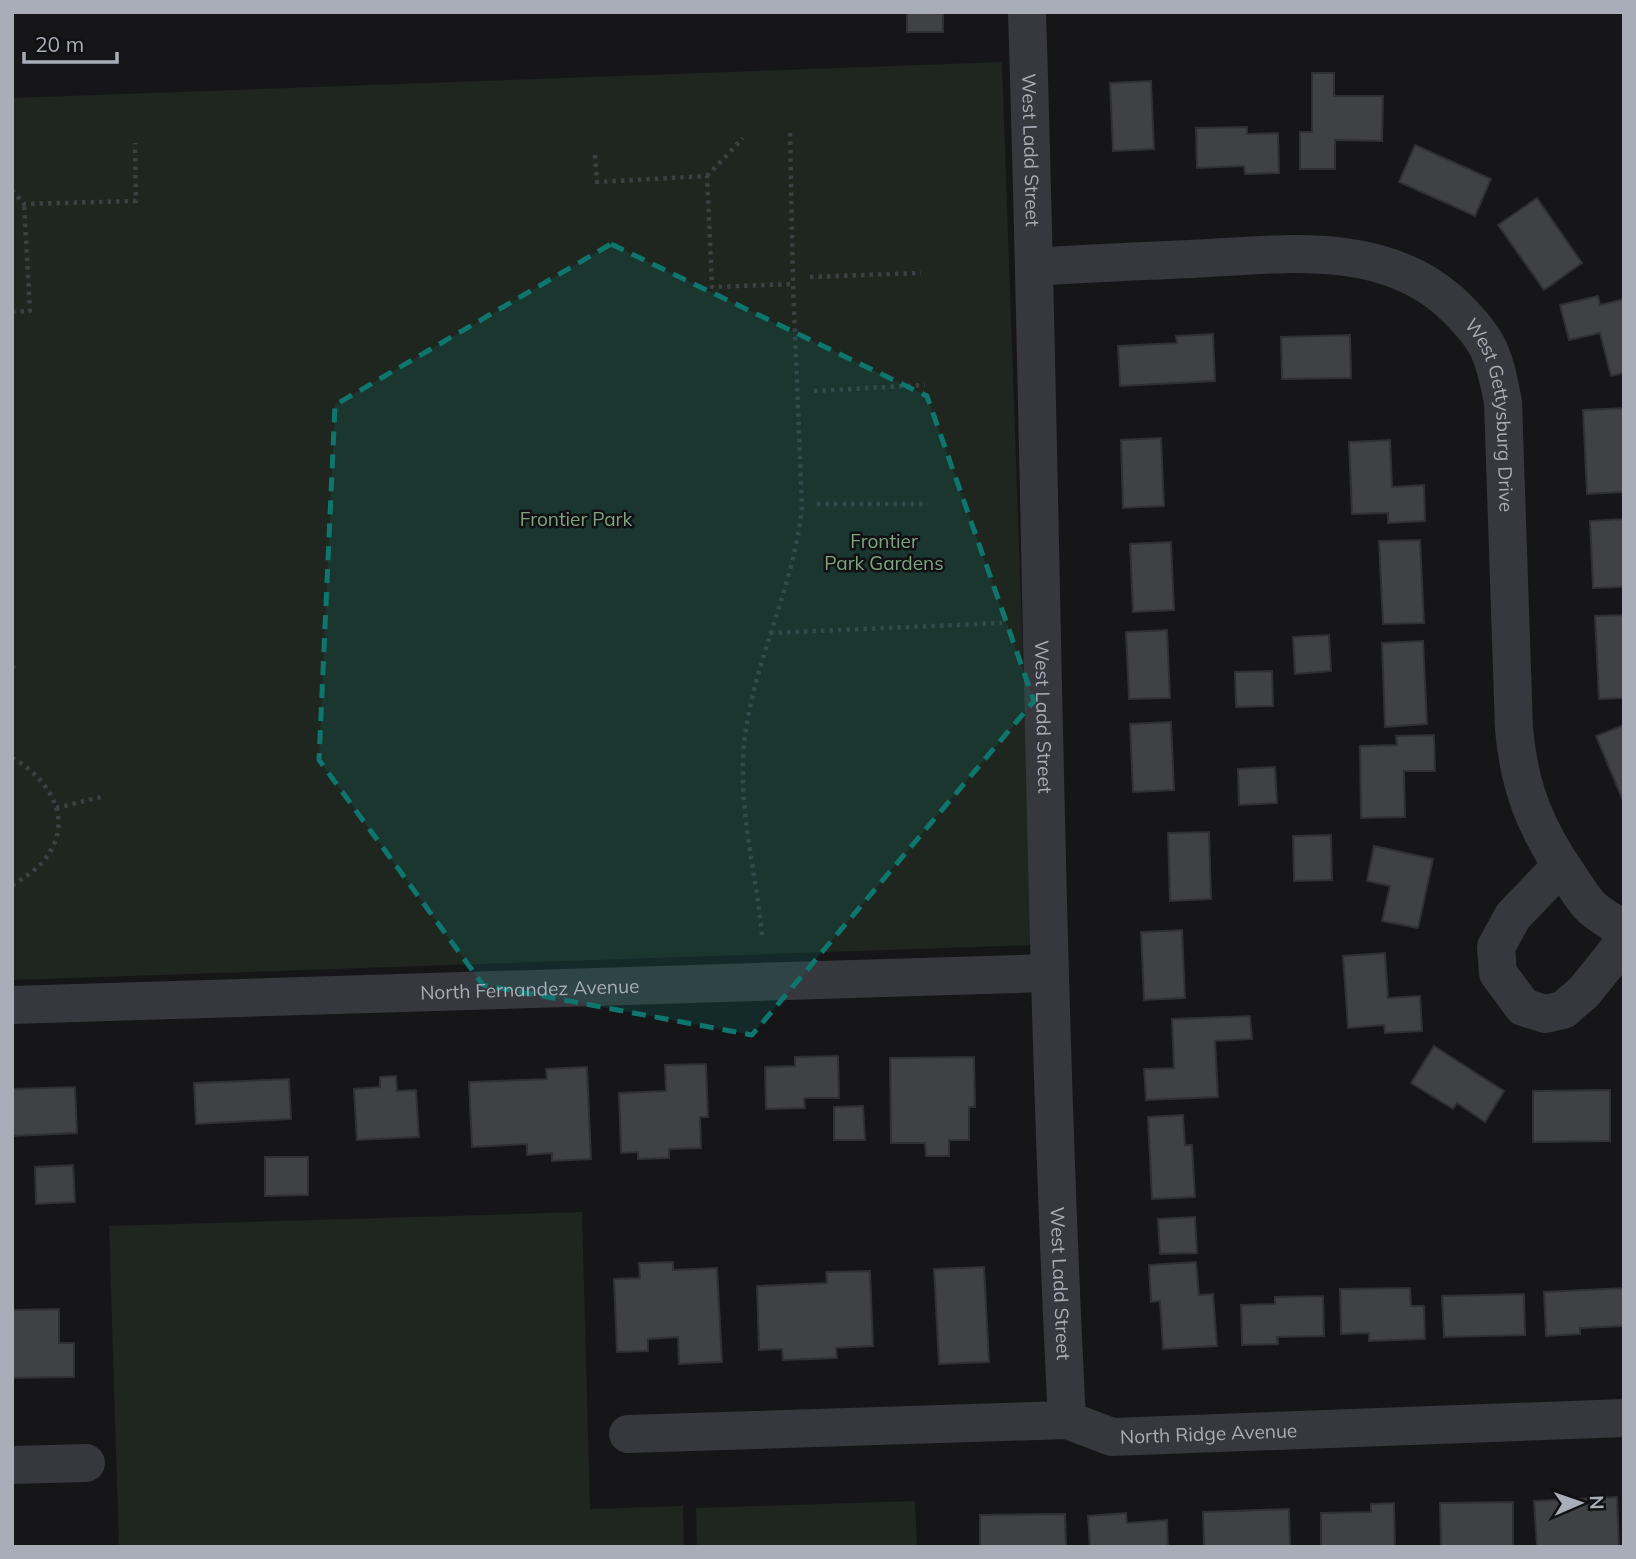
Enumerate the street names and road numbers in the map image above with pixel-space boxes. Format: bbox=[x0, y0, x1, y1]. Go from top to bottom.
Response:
street label: West Ladd Street bbox=[1017, 73, 1045, 227]
street label: West Gettysburg Drive bbox=[1460, 313, 1519, 512]
street label: West Ladd Street bbox=[1030, 640, 1057, 794]
street label: North Fernandez Avenue bbox=[420, 974, 640, 1004]
street label: West Ladd Street bbox=[1046, 1206, 1076, 1361]
street label: North Ridge Avenue bbox=[1120, 1418, 1298, 1449]

